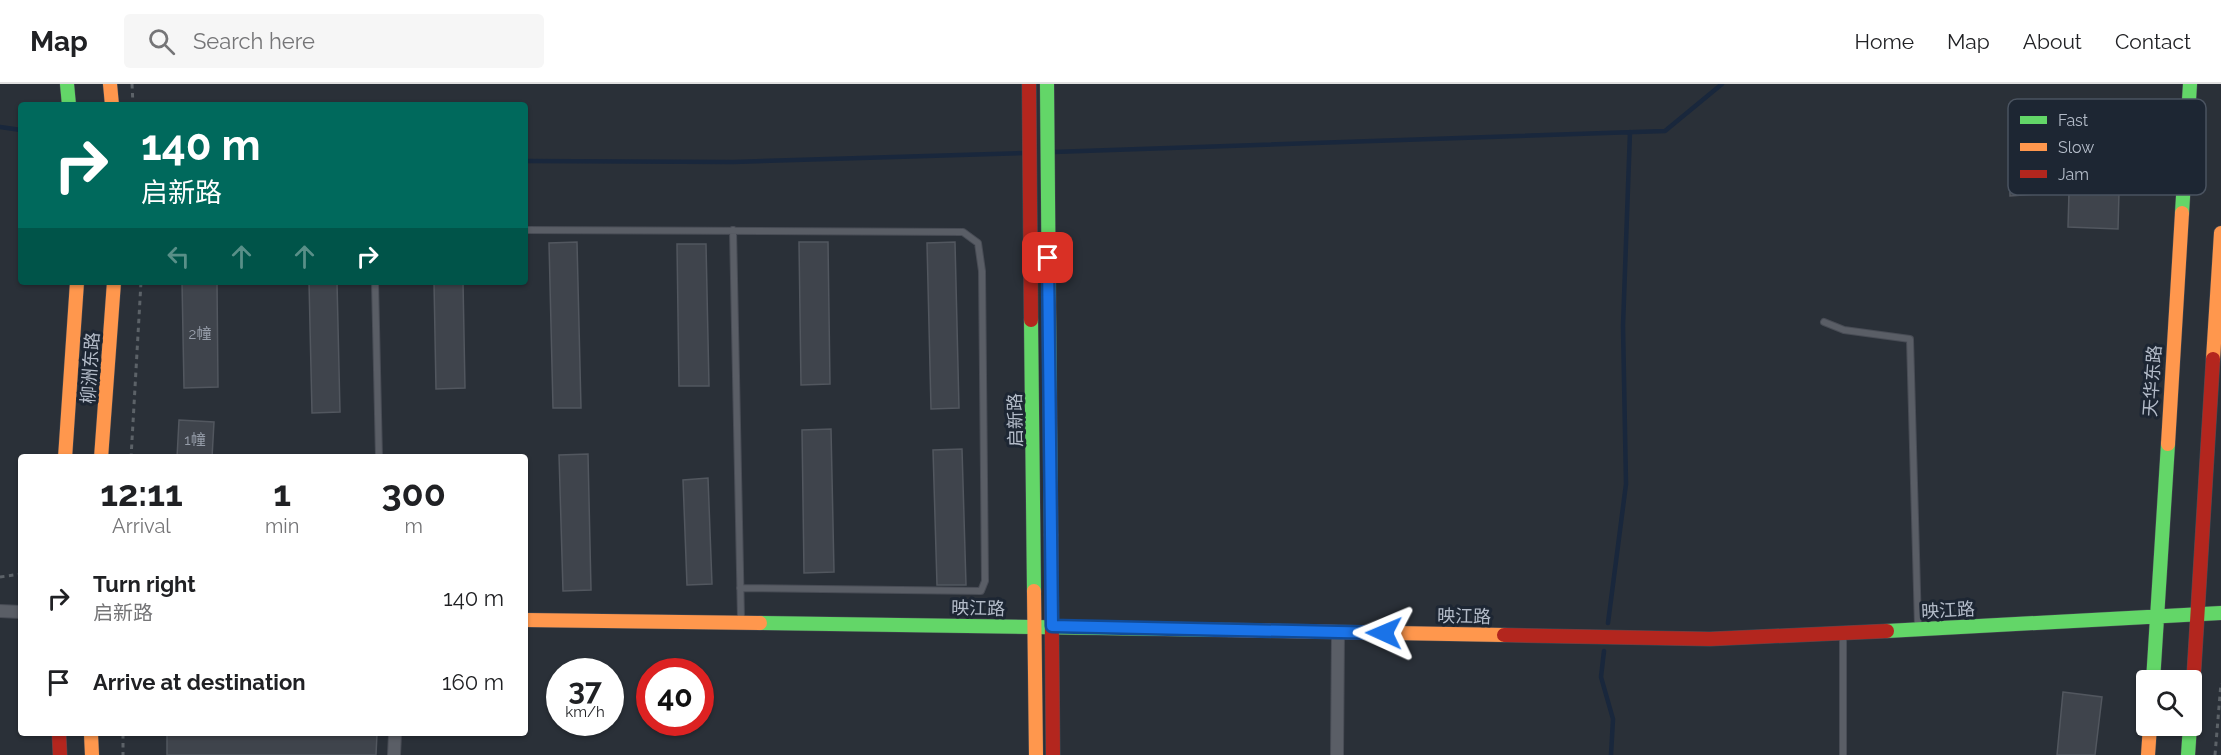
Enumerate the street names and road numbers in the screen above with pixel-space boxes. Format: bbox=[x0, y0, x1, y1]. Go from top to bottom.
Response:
street label: 柳洲东路 bbox=[77, 331, 103, 405]
street label: 天华东路 bbox=[2139, 344, 2165, 418]
street label: 启新路 bbox=[1004, 393, 1026, 447]
street label: 映江路 bbox=[951, 597, 1005, 619]
street label: 映江路 bbox=[1920, 598, 1976, 622]
street label: 映江路 bbox=[1437, 605, 1491, 627]

